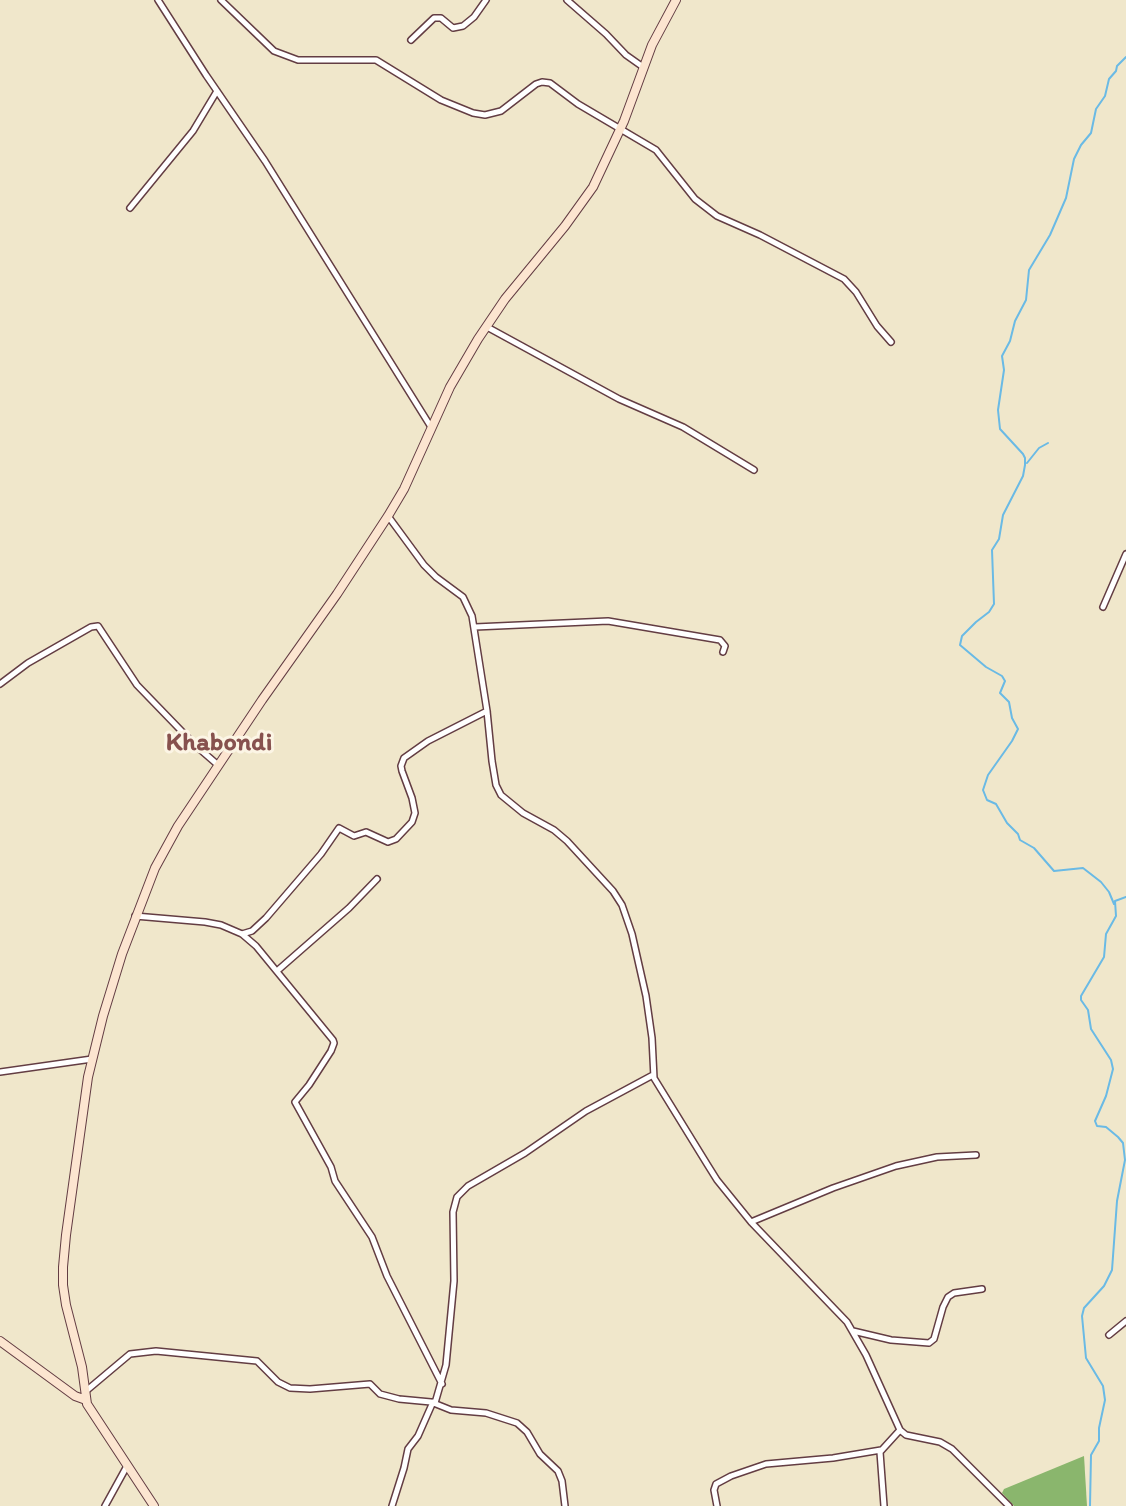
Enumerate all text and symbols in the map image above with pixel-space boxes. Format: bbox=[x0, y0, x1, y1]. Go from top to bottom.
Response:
district label: Khabondi bbox=[166, 727, 272, 759]

